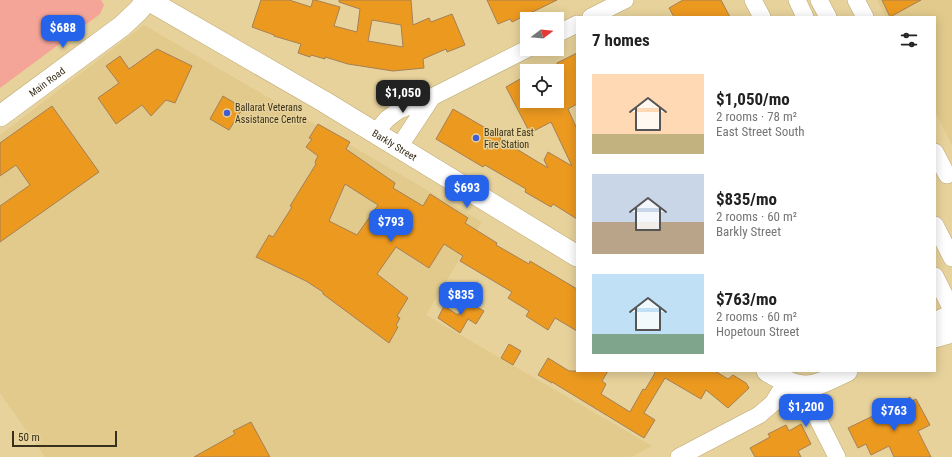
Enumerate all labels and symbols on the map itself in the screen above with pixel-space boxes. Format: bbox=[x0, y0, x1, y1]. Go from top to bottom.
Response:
north arrow bbox=[520, 12, 564, 56]
pin: $688 bbox=[39, 15, 87, 49]
street label: Main Road bbox=[27, 65, 67, 98]
pin: $1,050 bbox=[370, 80, 436, 114]
place label: Ballarat Veterans Assistance Centre bbox=[235, 102, 307, 125]
marker: Ballarat Veterans Assistance Centre bbox=[222, 108, 232, 118]
street label: Barkly Street bbox=[370, 127, 419, 162]
place label: Ballarat East Fire Station bbox=[484, 127, 534, 150]
marker: Ballarat East Fire Station bbox=[471, 133, 481, 143]
pin: $693 bbox=[443, 175, 491, 209]
pin: $793 bbox=[367, 209, 415, 243]
pin: $835 bbox=[437, 282, 485, 316]
pin: $1,200 bbox=[773, 394, 839, 428]
pin: $763 bbox=[870, 398, 918, 432]
scale bar bbox=[12, 429, 117, 448]

